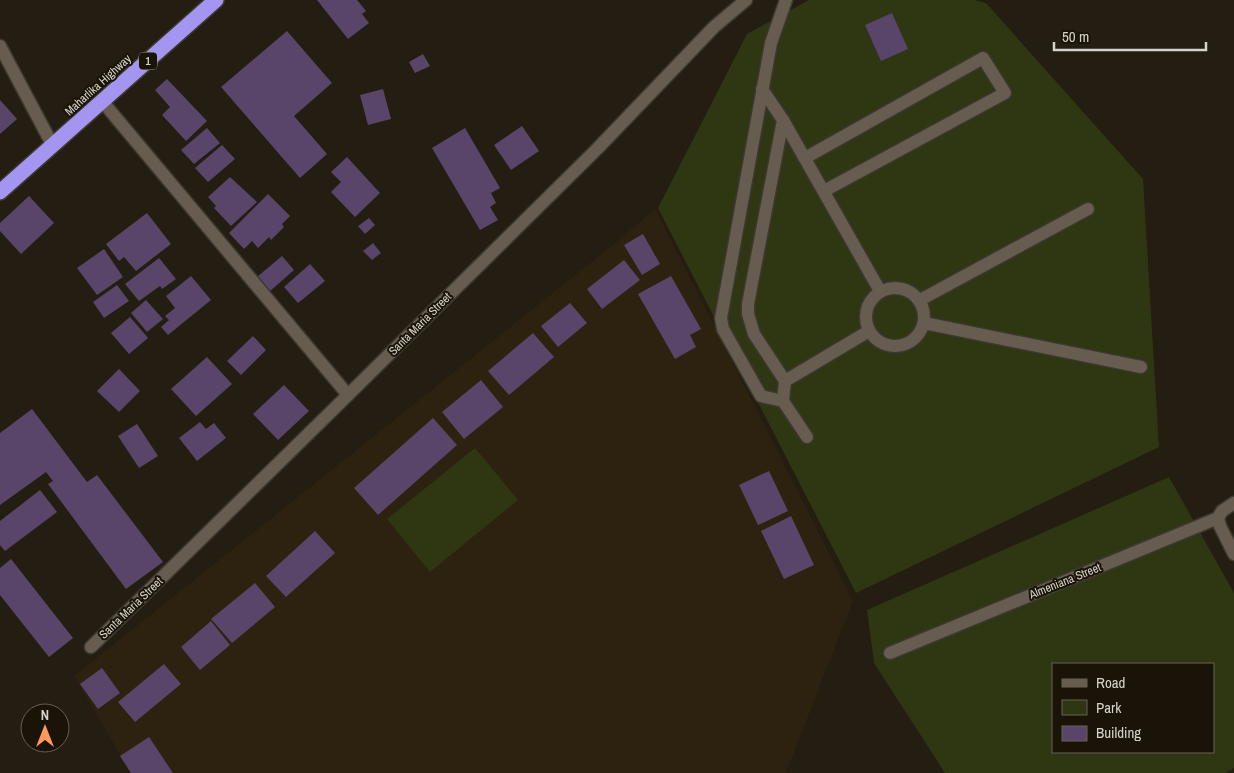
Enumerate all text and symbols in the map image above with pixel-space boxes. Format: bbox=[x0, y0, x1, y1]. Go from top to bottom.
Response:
scale bar bbox=[1054, 20, 1206, 52]
text: 50 m bbox=[1062, 26, 1089, 47]
street label: Maharlika Highway bbox=[61, 51, 135, 119]
road number: 1 bbox=[139, 52, 157, 70]
street label: Santa Maria Street bbox=[385, 289, 455, 359]
street label: Almeniana Street bbox=[1026, 559, 1103, 603]
street label: Santa Maria Street bbox=[96, 573, 166, 642]
legend bbox=[1052, 663, 1214, 753]
text: Road bbox=[1096, 672, 1125, 693]
text: Park bbox=[1096, 697, 1122, 718]
north arrow bbox=[20, 703, 70, 753]
text: N bbox=[41, 706, 49, 724]
text: Building bbox=[1096, 722, 1141, 743]

